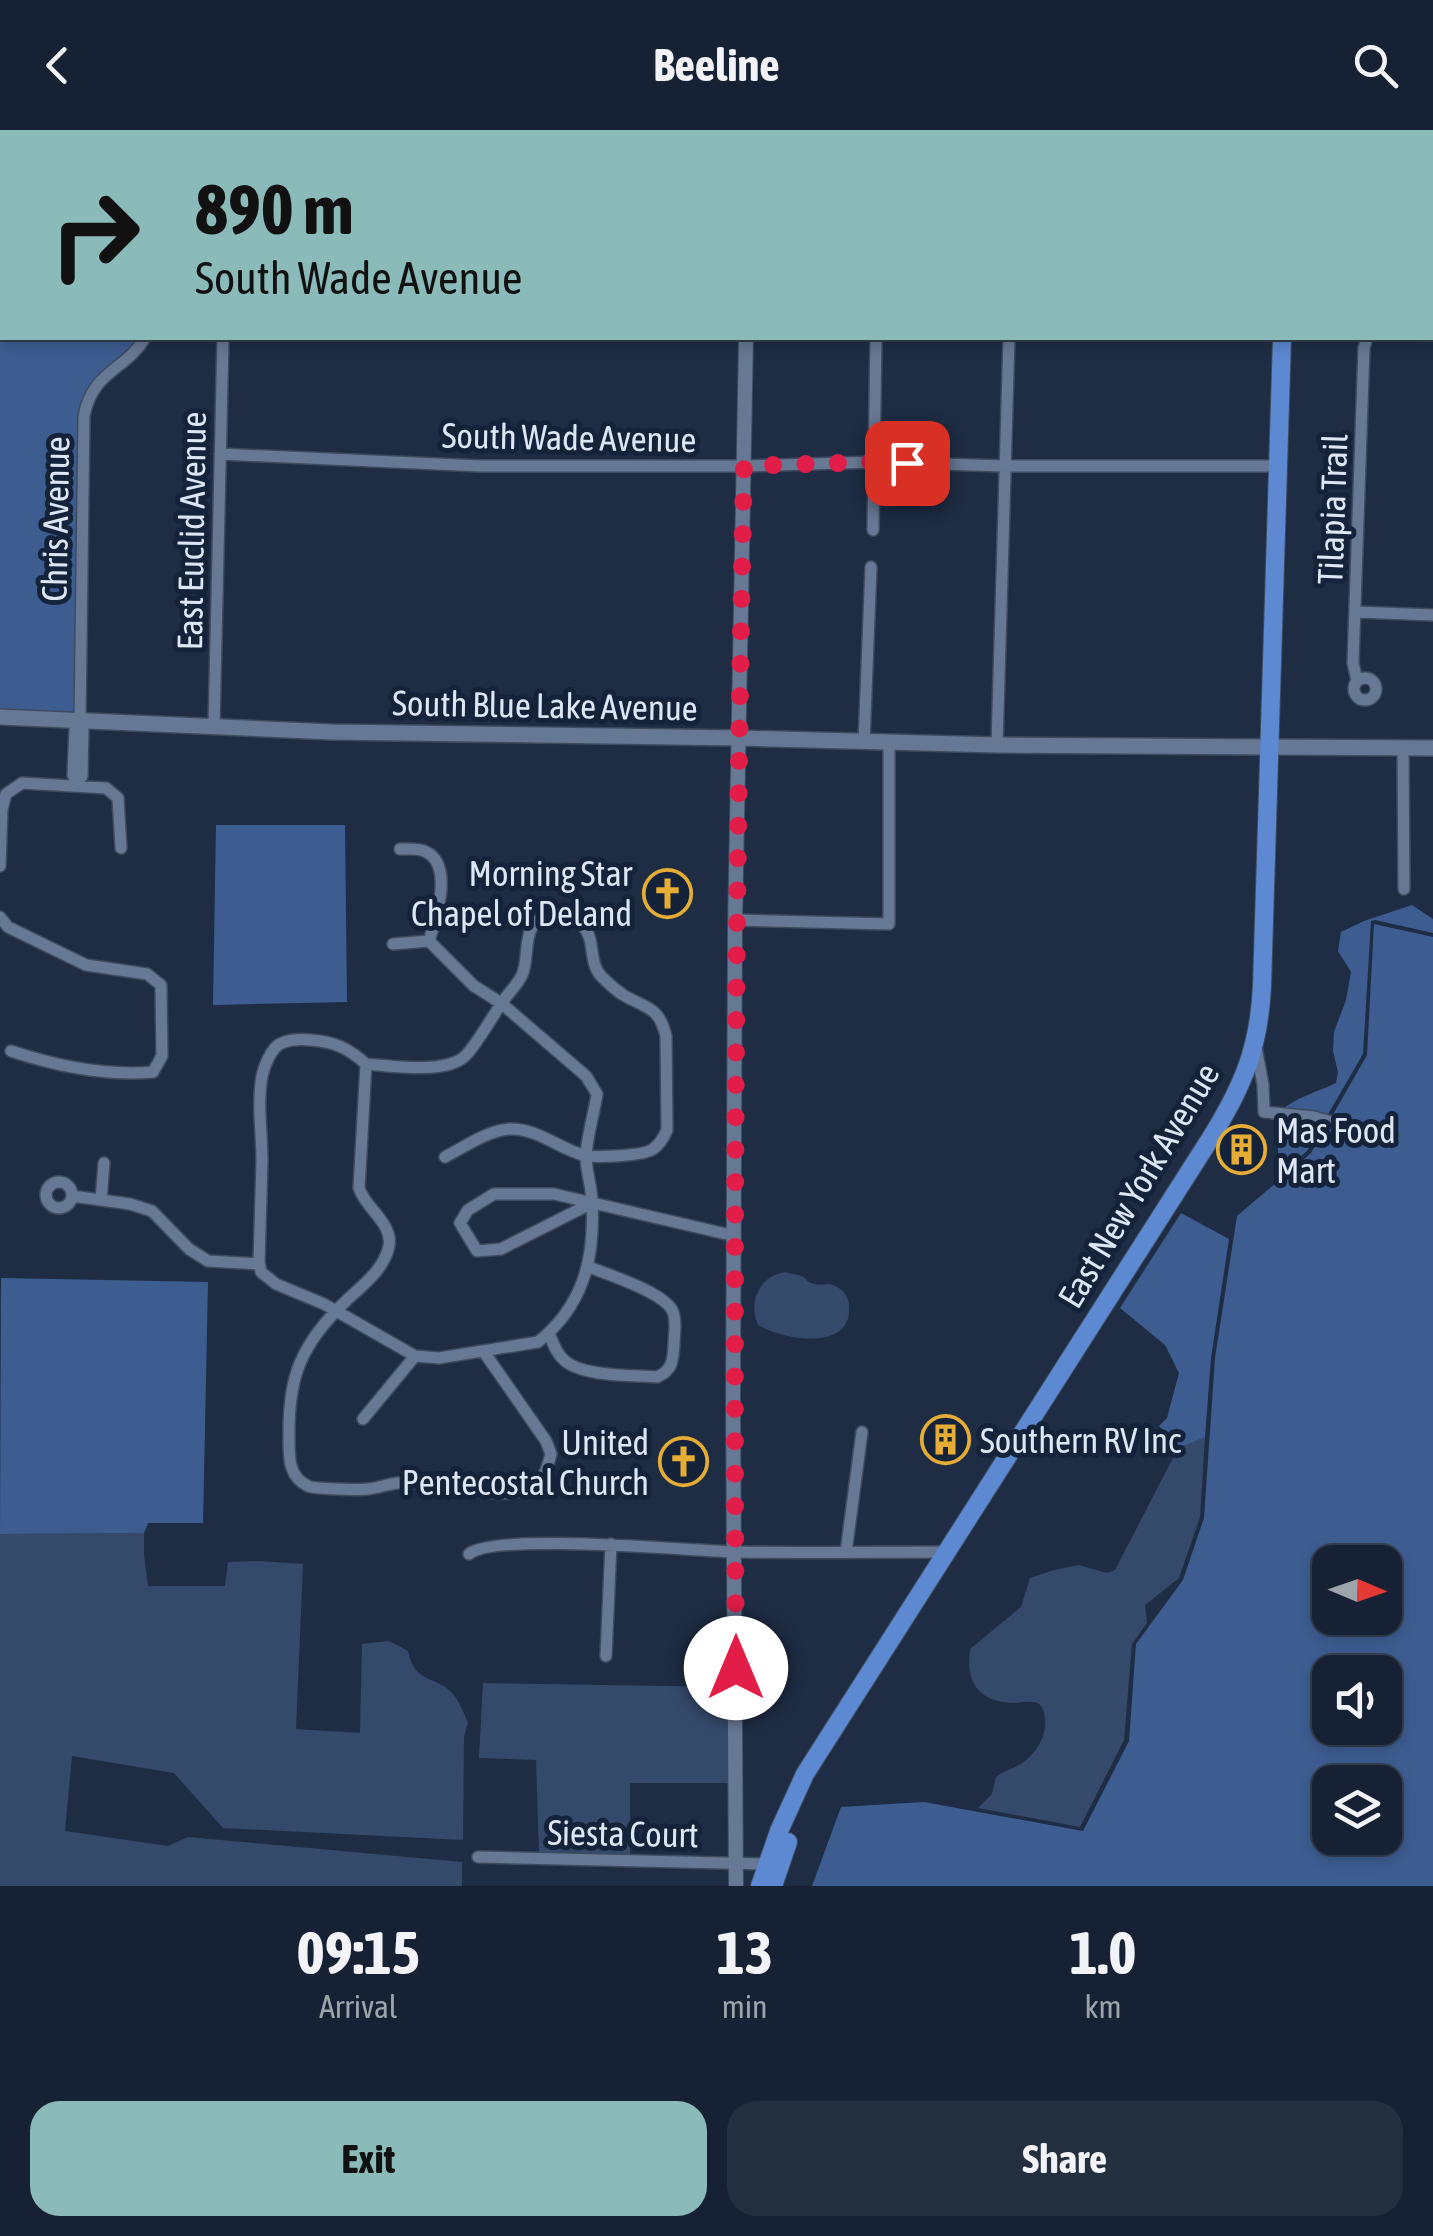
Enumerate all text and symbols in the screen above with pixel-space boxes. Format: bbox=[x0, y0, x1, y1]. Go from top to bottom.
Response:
icon: back bbox=[30, 38, 85, 93]
icon: search bbox=[1348, 38, 1403, 93]
text: Beeline bbox=[653, 39, 780, 91]
text: 890 m bbox=[195, 169, 354, 249]
icon: right bbox=[30, 170, 160, 300]
text: South Wade Avenue bbox=[195, 252, 522, 304]
street label: East Euclid Avenue bbox=[169, 411, 213, 651]
street label: South Wade Avenue bbox=[441, 415, 697, 459]
pin bbox=[865, 421, 950, 506]
street label: Tilapia Trail bbox=[1309, 433, 1355, 585]
street label: Chris Avenue bbox=[34, 436, 76, 602]
icon: arrive bbox=[880, 436, 935, 491]
street label: South Blue Lake Avenue bbox=[392, 682, 698, 728]
place label: Morning Star Chapel of Deland bbox=[411, 853, 633, 933]
church icon: Morning Star Chapel of Deland bbox=[641, 867, 693, 919]
street label: East New York Avenue bbox=[1049, 1056, 1227, 1314]
place label: Mas Food Mart bbox=[1276, 1110, 1396, 1190]
building icon: Mas Food Mart bbox=[1215, 1124, 1267, 1176]
building icon: Southern RV Inc bbox=[919, 1414, 971, 1466]
place label: Southern RV Inc bbox=[980, 1420, 1181, 1460]
place label: United Pentecostal Church bbox=[402, 1422, 649, 1502]
church icon: United Pentecostal Church bbox=[658, 1436, 710, 1488]
north arrow bbox=[1312, 1545, 1402, 1635]
map controls bbox=[1312, 1545, 1402, 1855]
position arrow bbox=[684, 1616, 788, 1720]
button: sound bbox=[1312, 1655, 1402, 1745]
button: layers bbox=[1312, 1765, 1402, 1855]
street label: Siesta Court bbox=[547, 1812, 699, 1854]
text: 09:15 bbox=[297, 1918, 420, 1987]
text: 13 bbox=[716, 1918, 773, 1987]
text: 1.0 bbox=[1069, 1918, 1136, 1987]
text: Arrival bbox=[319, 1988, 397, 2025]
text: min bbox=[722, 1988, 768, 2025]
text: km bbox=[1084, 1988, 1122, 2025]
button: Exit bbox=[30, 2101, 707, 2216]
button: Share bbox=[727, 2101, 1403, 2216]

